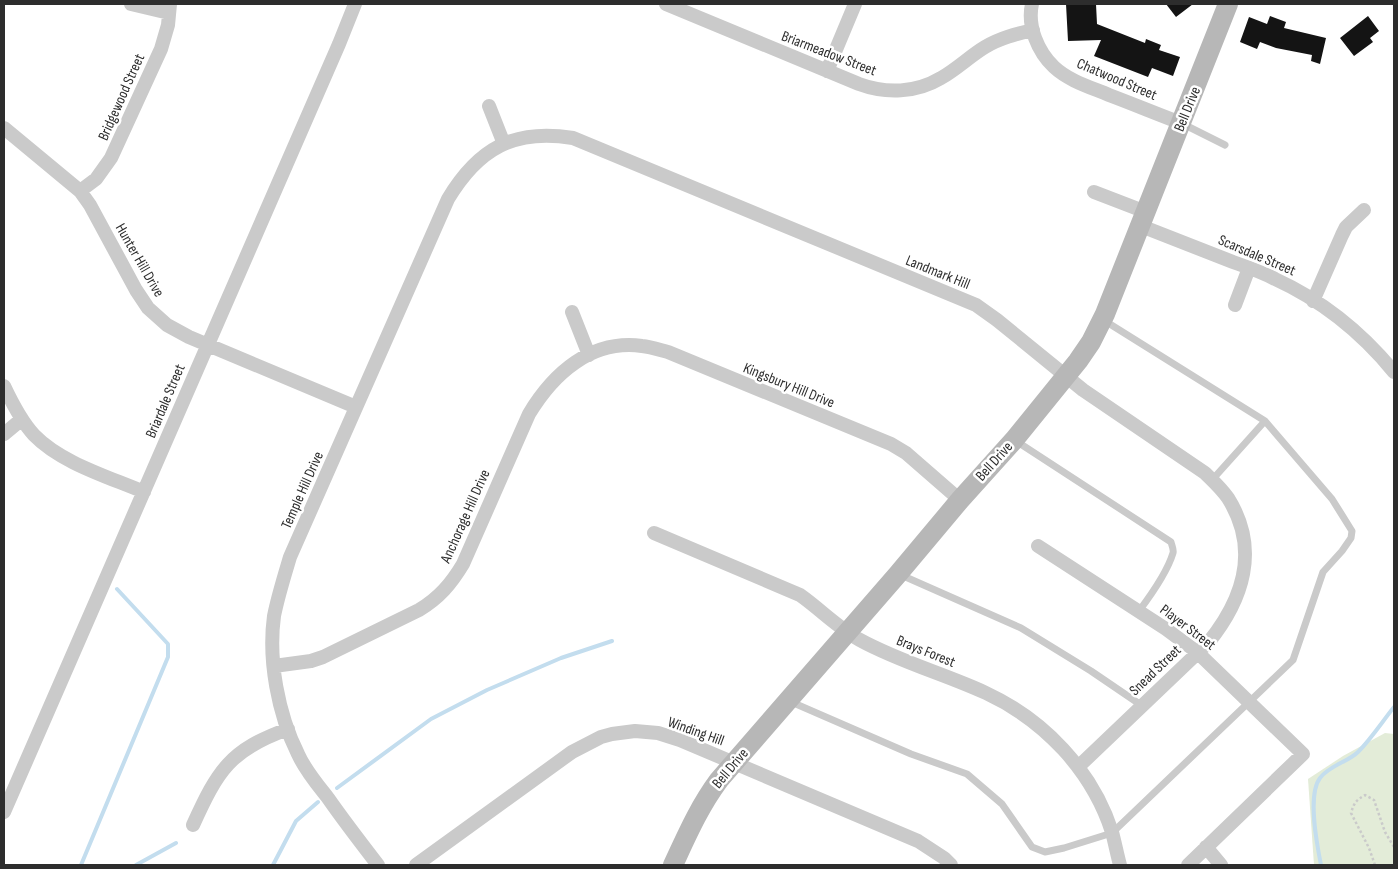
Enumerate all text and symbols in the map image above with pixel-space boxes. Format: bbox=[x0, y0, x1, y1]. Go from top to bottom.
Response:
street label: Briarmeadow Street bbox=[779, 27, 879, 80]
street label: Bridgewood Street bbox=[94, 50, 149, 144]
street label: Chatwood Street bbox=[1074, 54, 1160, 105]
street label: Bell Drive bbox=[1170, 84, 1205, 134]
street label: Hunter Hill Drive bbox=[111, 220, 168, 301]
street label: Scarsdale Street bbox=[1215, 231, 1299, 280]
street label: Landmark Hill bbox=[903, 251, 973, 294]
street label: Kingsbury Hill Drive bbox=[740, 358, 837, 412]
street label: Briardale Street bbox=[141, 361, 190, 441]
street label: Bell Drive bbox=[972, 438, 1017, 485]
street label: Temple Hill Drive bbox=[277, 449, 328, 532]
street label: Anchorage Hill Drive bbox=[436, 466, 495, 567]
street label: Player Street bbox=[1156, 600, 1220, 655]
street label: Brays Forest bbox=[894, 631, 958, 672]
street label: Snead Street bbox=[1125, 641, 1186, 700]
street label: Winding Hill bbox=[665, 712, 727, 750]
street label: Bell Drive bbox=[708, 744, 753, 792]

